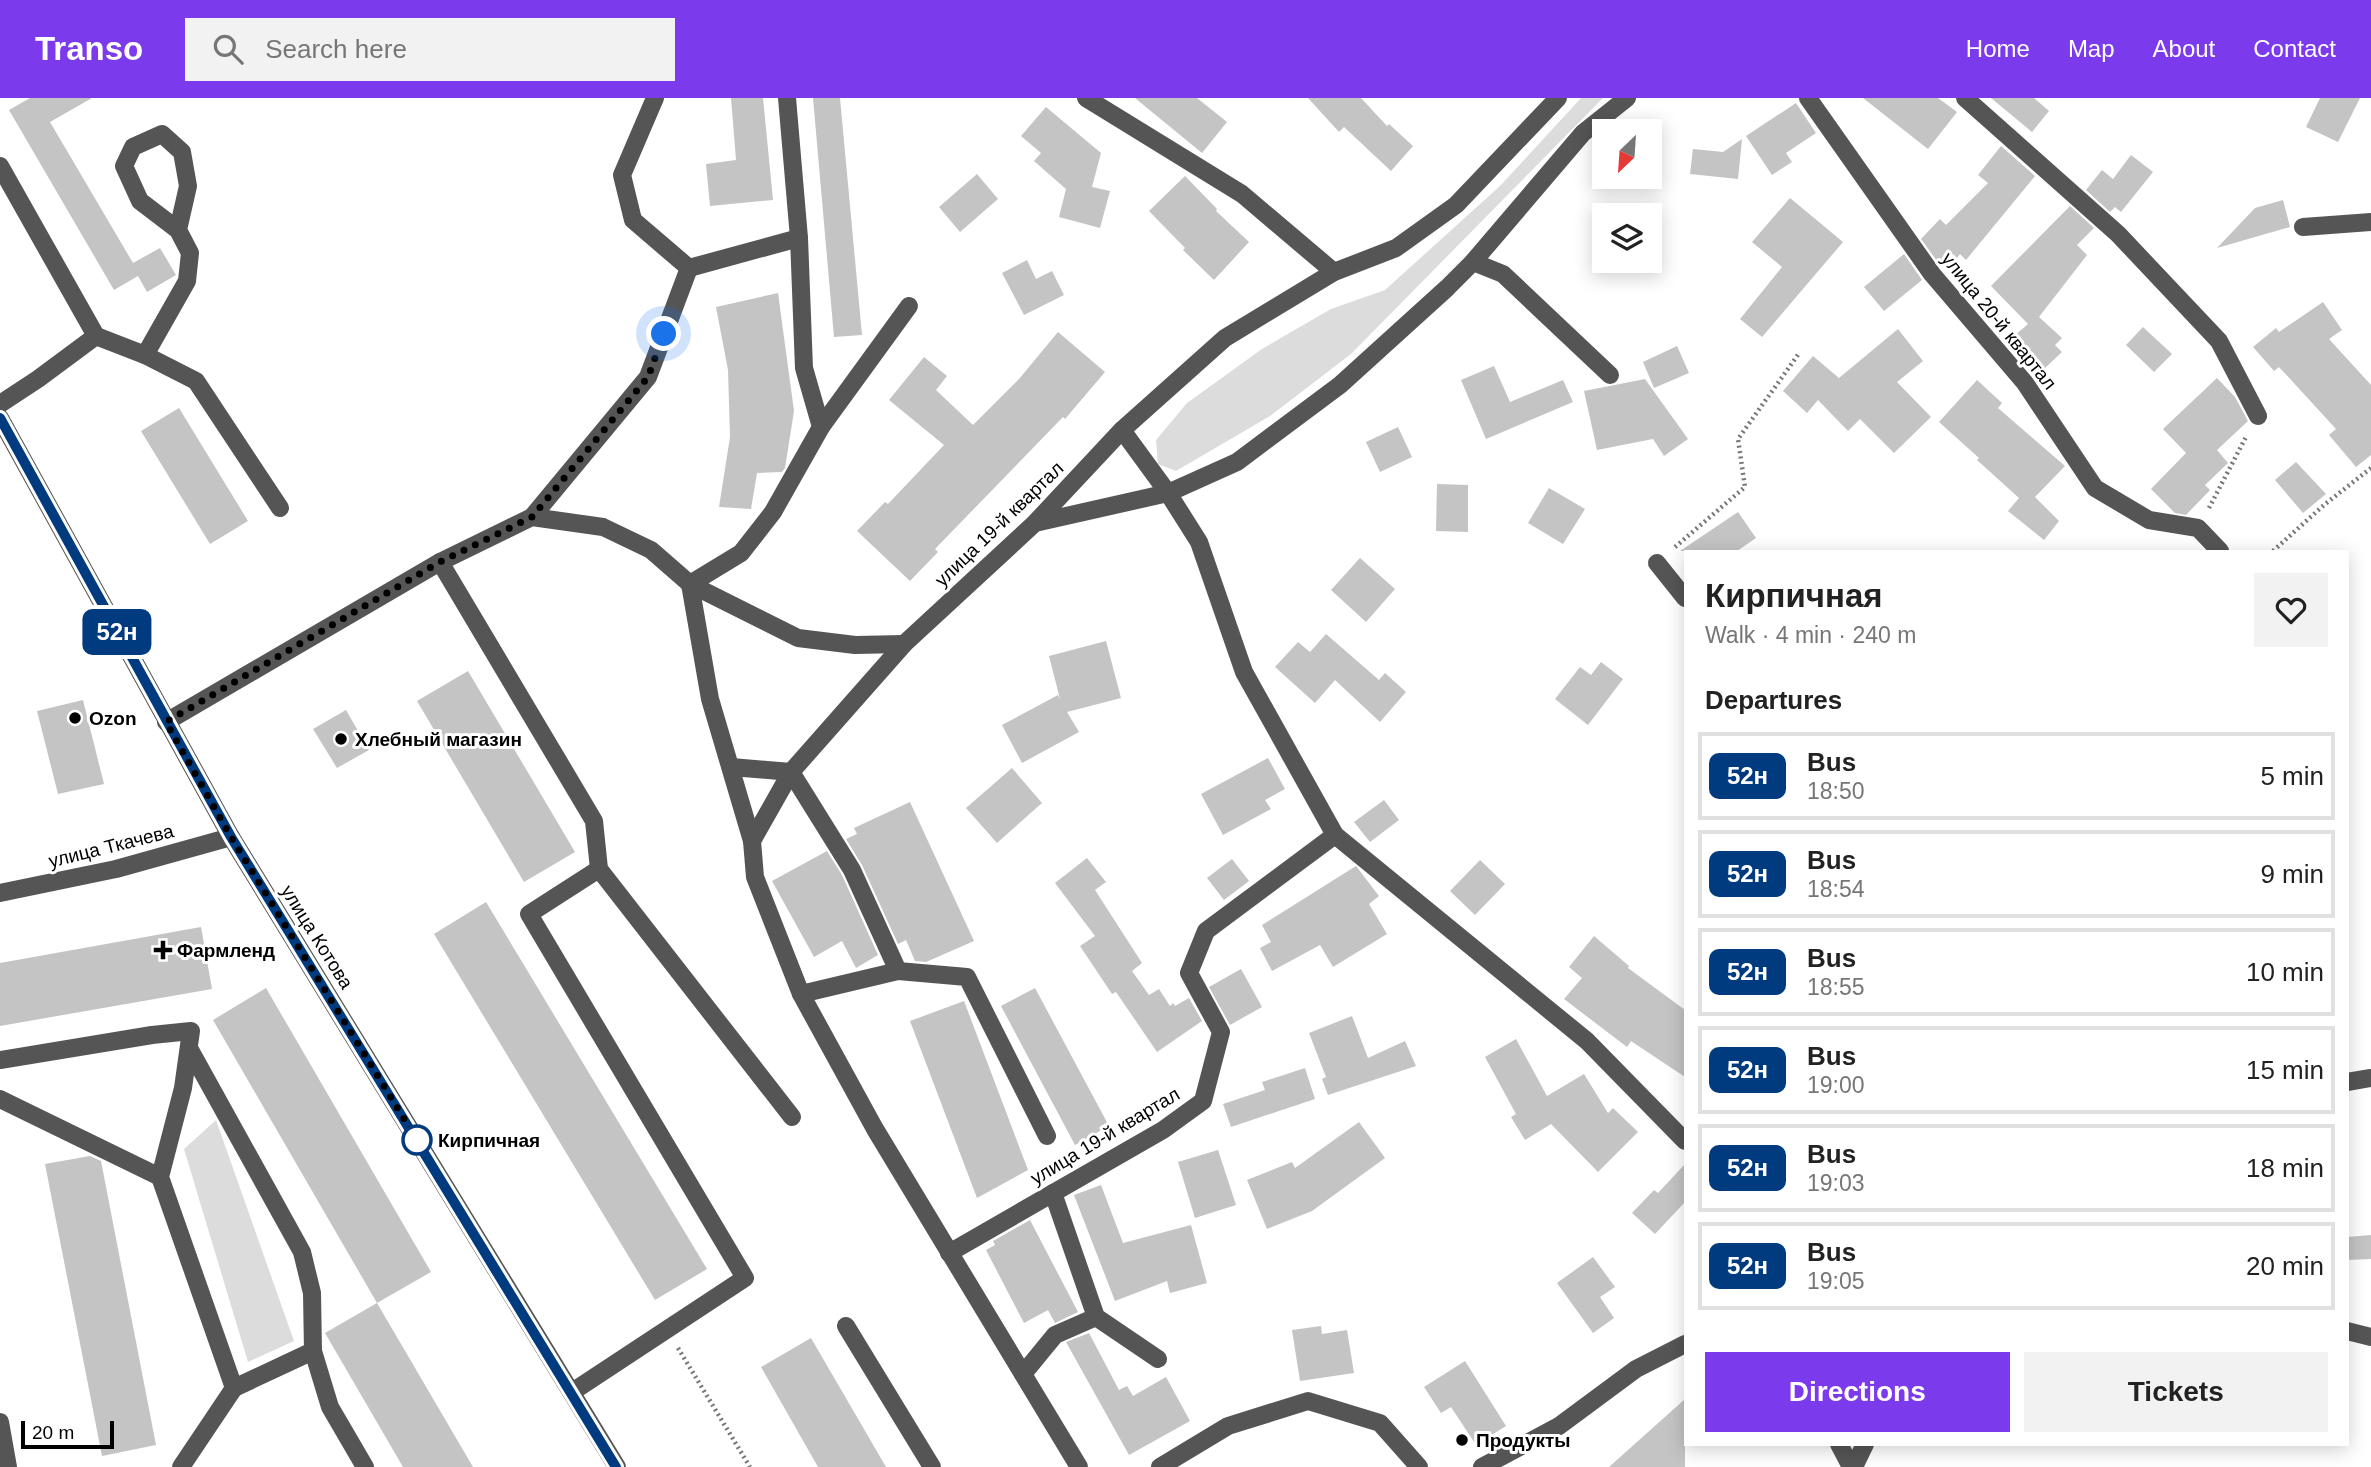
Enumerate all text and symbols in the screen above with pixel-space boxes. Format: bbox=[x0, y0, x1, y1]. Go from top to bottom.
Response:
search box bbox=[185, 18, 675, 81]
text: Transo bbox=[35, 30, 143, 67]
icon: search bbox=[209, 30, 247, 68]
text: Search here bbox=[265, 34, 407, 64]
text: Home bbox=[1966, 35, 2030, 62]
text: Map bbox=[2068, 35, 2115, 62]
text: About bbox=[2153, 35, 2215, 62]
text: Contact bbox=[2253, 35, 2336, 62]
north arrow bbox=[1592, 119, 1662, 189]
map controls bbox=[1592, 119, 1662, 273]
button: layers bbox=[1592, 203, 1662, 273]
street label: улица 20-й квартал bbox=[1937, 248, 2061, 394]
your location bbox=[646, 316, 681, 351]
street label: улица 19-й квартал bbox=[931, 457, 1067, 591]
button: heart bbox=[2254, 573, 2328, 647]
text: Кирпичная bbox=[1705, 577, 1883, 614]
line badge: 52н bbox=[77, 609, 157, 655]
text: 52н bbox=[96, 618, 138, 645]
text: Walk · 4 min · 240 m bbox=[1705, 622, 1916, 648]
text: Departures bbox=[1705, 685, 1842, 715]
place label: Ozon bbox=[89, 708, 137, 729]
marker: Ozon bbox=[67, 710, 83, 726]
place label: Хлебный магазин bbox=[355, 729, 522, 750]
marker: Хлебный магазин bbox=[333, 731, 349, 747]
text: Bus bbox=[1807, 747, 1856, 777]
text: 5 min bbox=[2260, 761, 2324, 791]
text: 52н bbox=[1727, 762, 1768, 789]
text: 18:50 bbox=[1807, 778, 1865, 804]
street label: улица Ткачева bbox=[46, 820, 176, 872]
text: Bus bbox=[1807, 845, 1856, 875]
text: 9 min bbox=[2260, 859, 2324, 889]
text: 52н bbox=[1727, 860, 1768, 887]
text: 18:54 bbox=[1807, 876, 1865, 902]
street label: улица Котова bbox=[277, 881, 357, 993]
place label: Фармленд bbox=[177, 940, 275, 961]
marker: Фармленд bbox=[155, 942, 171, 958]
text: Bus bbox=[1807, 943, 1856, 973]
text: 10 min bbox=[2246, 957, 2324, 987]
text: 52н bbox=[1727, 958, 1768, 985]
text: 18:55 bbox=[1807, 974, 1865, 1000]
text: Bus bbox=[1807, 1041, 1856, 1071]
text: 15 min bbox=[2246, 1055, 2324, 1085]
text: 52н bbox=[1727, 1056, 1768, 1083]
text: 19:00 bbox=[1807, 1072, 1865, 1098]
street label: улица 19-й квартал bbox=[1027, 1083, 1183, 1189]
marker: Кирпичная bbox=[402, 1125, 432, 1155]
place label: Кирпичная bbox=[438, 1130, 540, 1151]
text: Bus bbox=[1807, 1139, 1856, 1169]
text: 18 min bbox=[2246, 1153, 2324, 1183]
text: 52н bbox=[1727, 1154, 1768, 1181]
text: 19:03 bbox=[1807, 1170, 1865, 1196]
text: Bus bbox=[1807, 1237, 1856, 1267]
text: 20 min bbox=[2246, 1251, 2324, 1281]
text: 52н bbox=[1727, 1252, 1768, 1279]
text: 19:05 bbox=[1807, 1268, 1865, 1294]
button: Directions bbox=[1705, 1352, 2010, 1432]
button: Tickets bbox=[2024, 1352, 2328, 1432]
scale bar bbox=[21, 1418, 114, 1450]
text: 20 m bbox=[32, 1422, 74, 1443]
place label: Продукты bbox=[1476, 1430, 1571, 1451]
marker: Продукты bbox=[1454, 1432, 1470, 1448]

